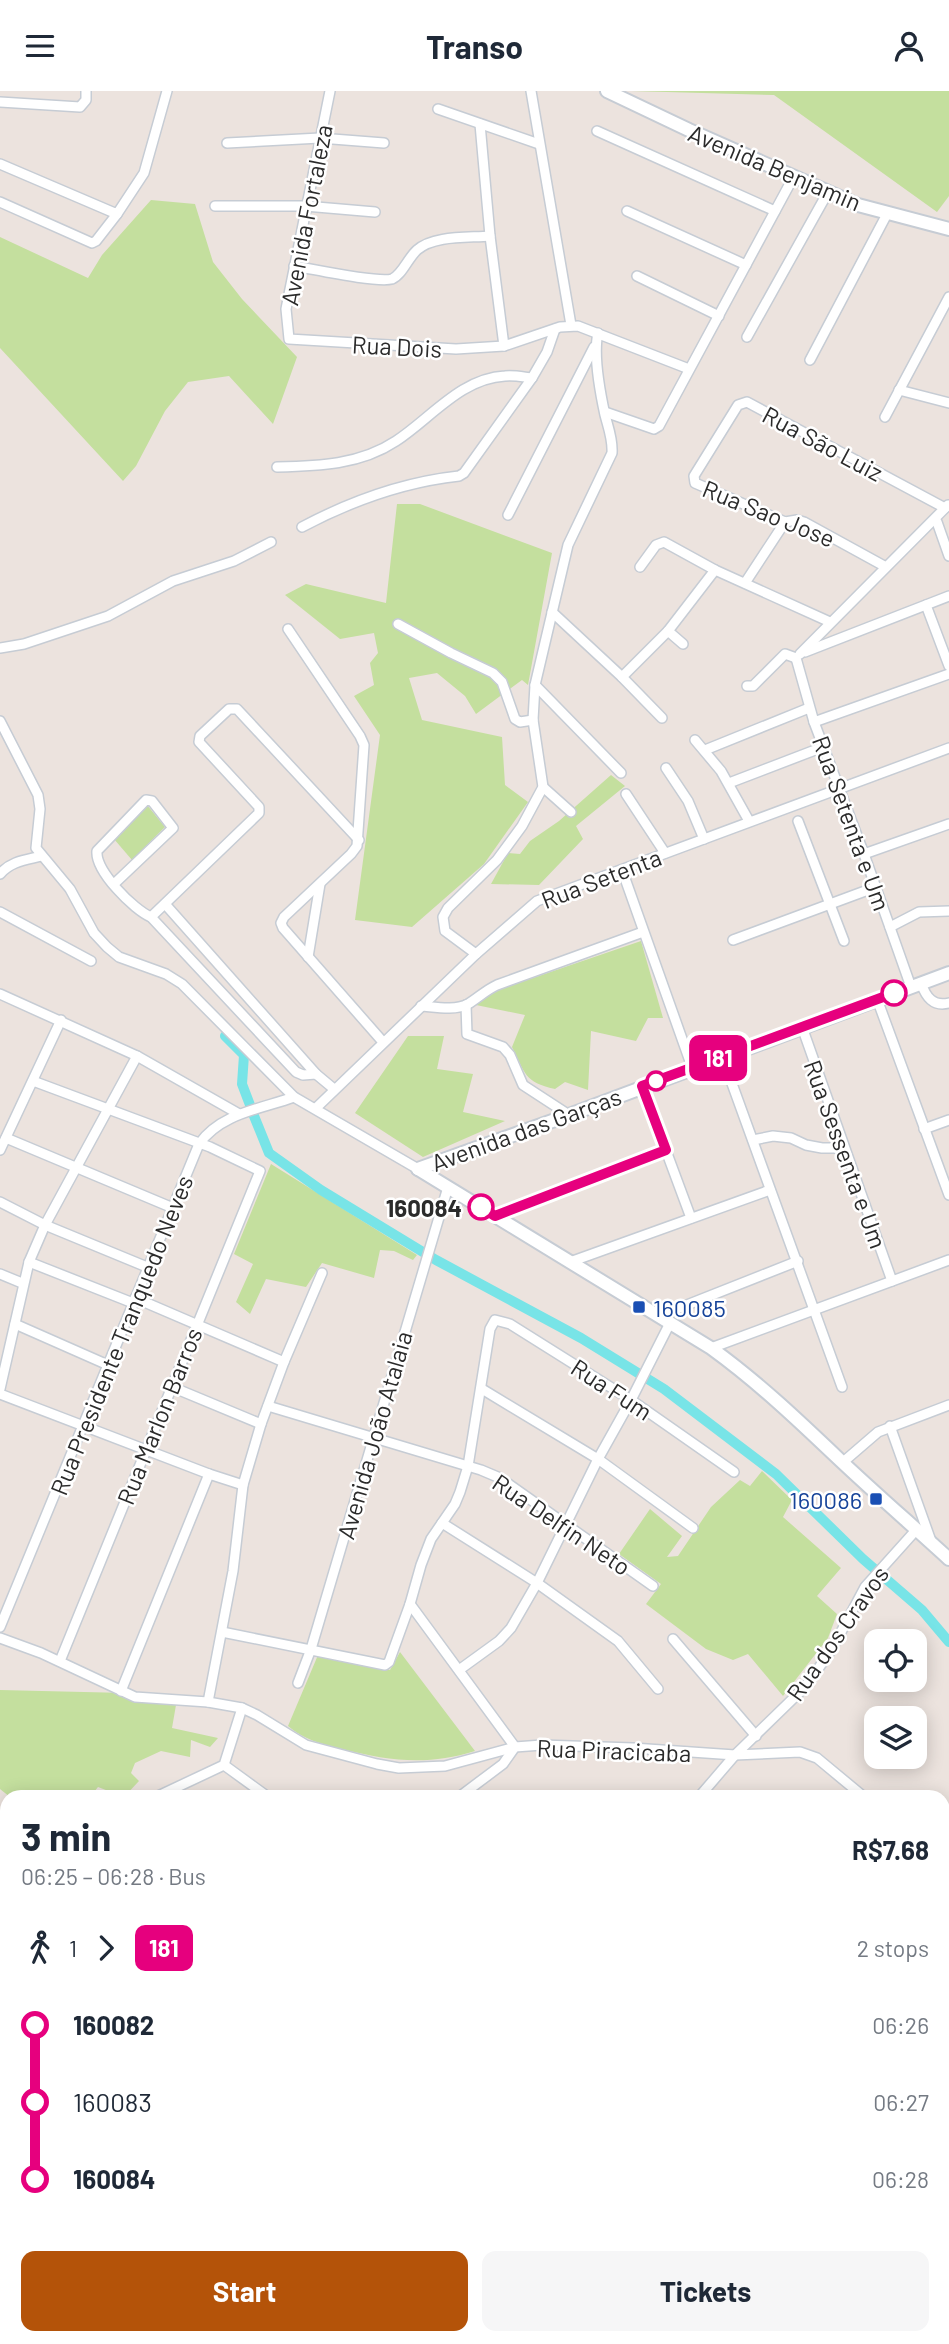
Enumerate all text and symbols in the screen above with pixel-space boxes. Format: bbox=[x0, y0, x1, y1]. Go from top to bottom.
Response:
icon: menu bbox=[21, 27, 59, 65]
text: Transo bbox=[426, 27, 523, 65]
icon: person bbox=[890, 27, 928, 65]
street label: Avenida Benjamin bbox=[684, 118, 866, 216]
street label: Avenida Fortaleza bbox=[274, 122, 338, 308]
street label: Rua Dois bbox=[351, 329, 443, 363]
street label: Rua São Luiz bbox=[758, 399, 888, 487]
street label: Rua Sao Jose bbox=[699, 473, 839, 553]
street label: Rua Setenta e Um bbox=[807, 732, 897, 914]
street label: Rua Setenta bbox=[537, 842, 665, 914]
unlabelled marker bbox=[881, 980, 907, 1006]
line badge: 181 bbox=[678, 1035, 758, 1081]
text: 181 bbox=[703, 1043, 733, 1072]
street label: Rua Sessenta e Um bbox=[798, 1056, 894, 1252]
unlabelled marker bbox=[646, 1071, 666, 1091]
street label: Avenida das Garças bbox=[427, 1081, 625, 1177]
street label: Rua Presidente Tranquedo Neves bbox=[43, 1171, 199, 1499]
place label: 160084 bbox=[386, 1193, 462, 1222]
marker: 160084 bbox=[468, 1194, 494, 1220]
place label: 160085 bbox=[653, 1293, 726, 1322]
marker: 160085 bbox=[631, 1299, 647, 1315]
street label: Rua Marlon Barros bbox=[110, 1323, 208, 1509]
street label: Avenida João Atalaia bbox=[330, 1328, 418, 1542]
street label: Rua Fum bbox=[566, 1352, 658, 1426]
street label: Rua Delfin Neto bbox=[487, 1467, 637, 1581]
place label: 160086 bbox=[789, 1485, 862, 1514]
marker: 160086 bbox=[868, 1491, 884, 1507]
street label: Rua dos Cravos bbox=[780, 1560, 894, 1706]
map controls bbox=[864, 1629, 927, 1769]
button: locate bbox=[864, 1629, 927, 1692]
button: layers bbox=[864, 1706, 927, 1769]
street label: Rua Piracicaba bbox=[536, 1733, 692, 1767]
text: 3 min bbox=[21, 1813, 111, 1859]
text: R$7.68 bbox=[852, 1834, 929, 1865]
text: 06:25 – 06:28 · Bus bbox=[21, 1862, 206, 1890]
icon: walk bbox=[21, 1929, 59, 1967]
icon: forward bbox=[87, 1929, 125, 1967]
text: 181 bbox=[149, 1933, 179, 1962]
text: 1 bbox=[69, 1934, 77, 1962]
text: 2 stops bbox=[857, 1934, 929, 1962]
text: 160082 bbox=[73, 2009, 154, 2040]
text: 06:26 bbox=[872, 2011, 929, 2039]
text: 160083 bbox=[73, 2086, 152, 2117]
text: 06:27 bbox=[873, 2088, 929, 2116]
text: 160084 bbox=[73, 2163, 156, 2194]
text: 06:28 bbox=[872, 2165, 929, 2193]
button: Start bbox=[21, 2251, 468, 2331]
button: Tickets bbox=[482, 2251, 929, 2331]

